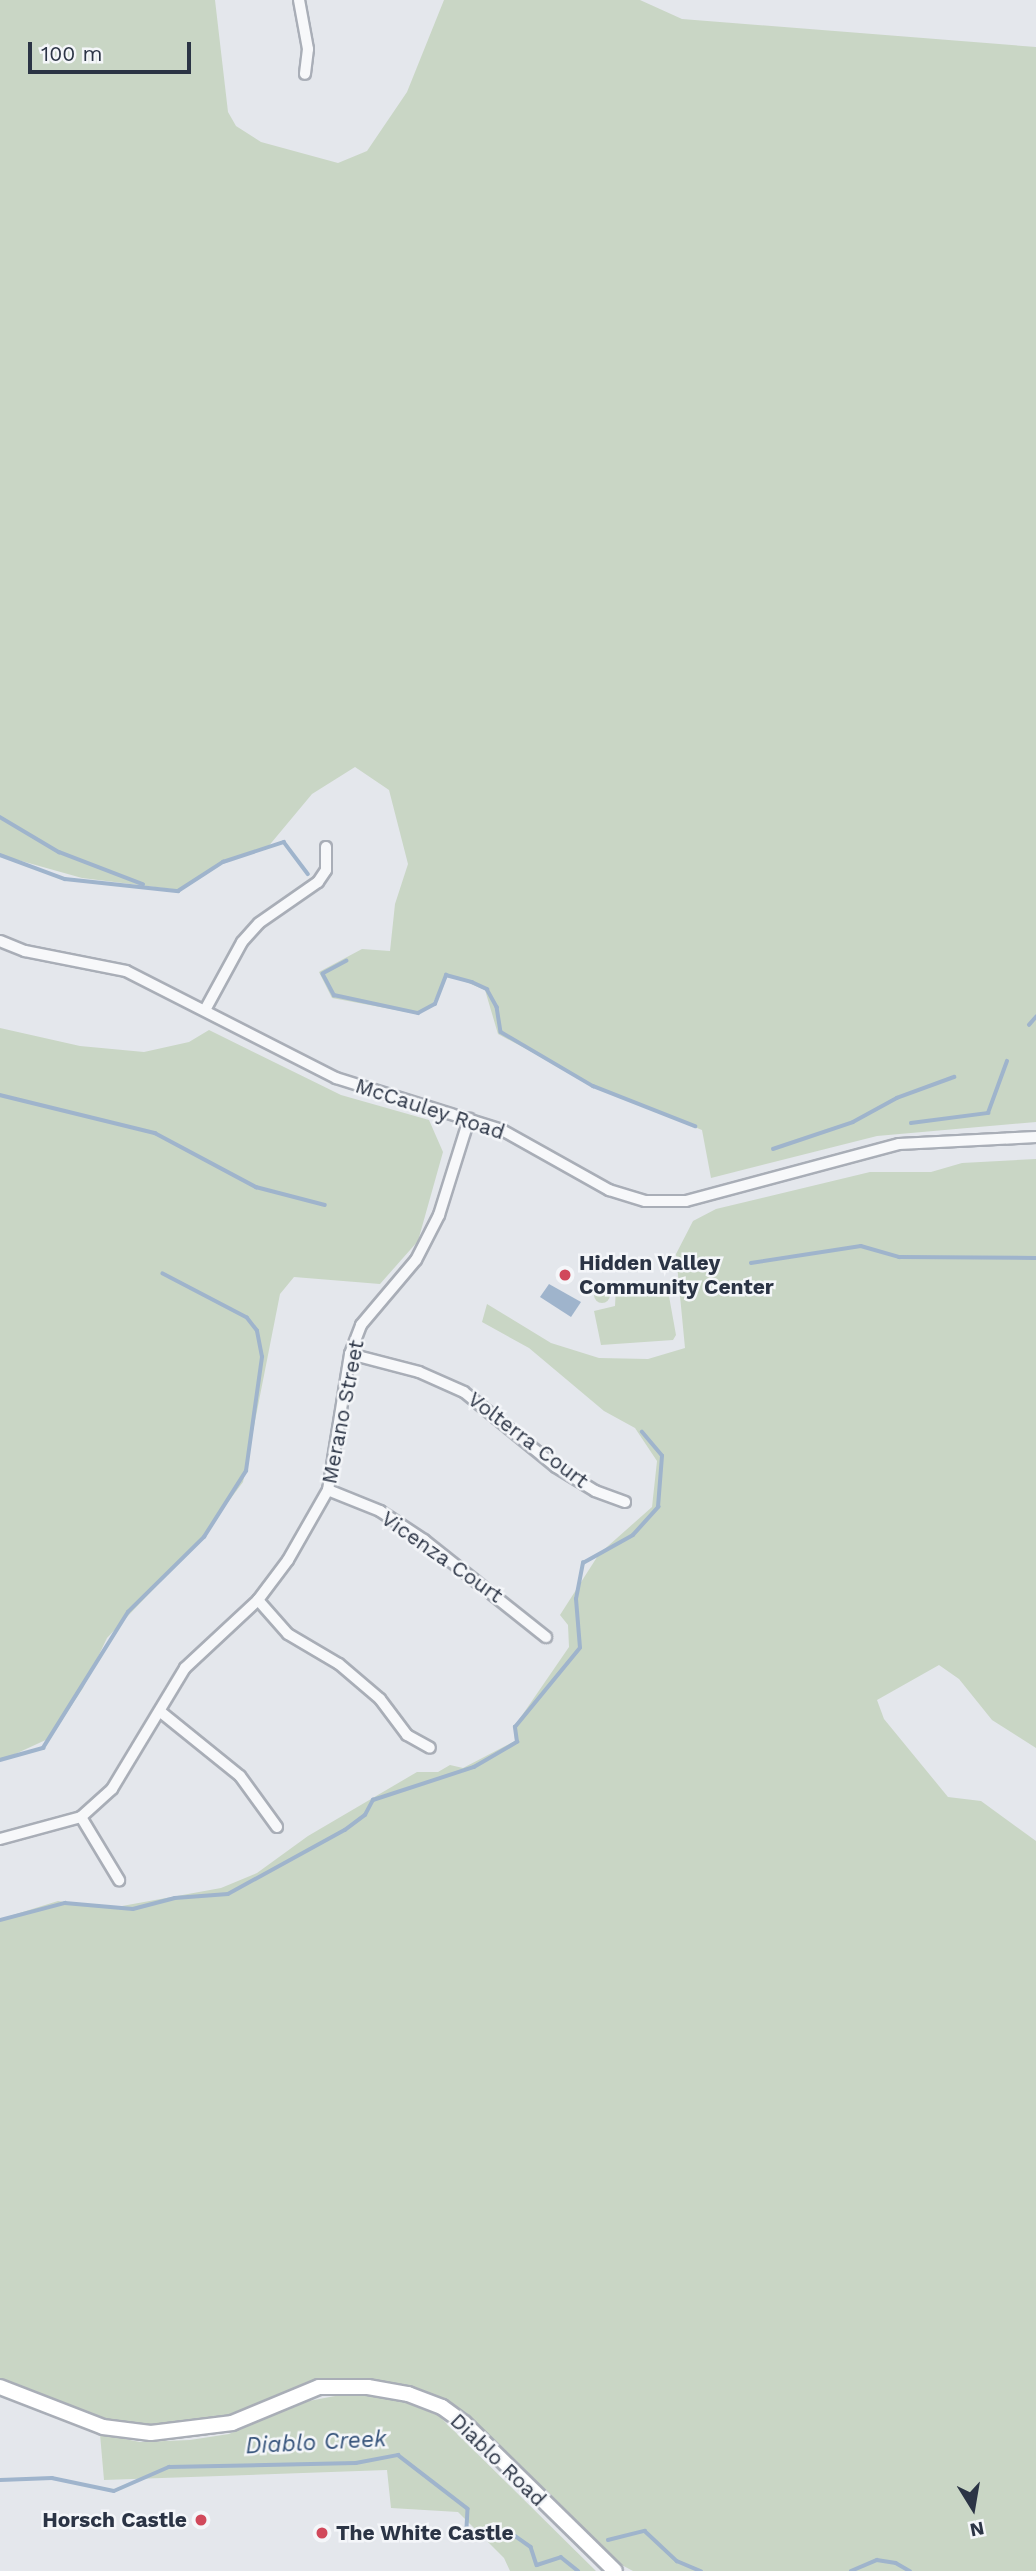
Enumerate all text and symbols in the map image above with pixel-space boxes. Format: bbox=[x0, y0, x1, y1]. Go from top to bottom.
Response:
scale bar bbox=[32, 28, 194, 72]
text: 100 m bbox=[41, 41, 103, 66]
street label: McCauley Road bbox=[352, 1073, 508, 1145]
place label: Hidden Valley Community Center bbox=[579, 1250, 774, 1300]
marker: Hidden Valley Community Center bbox=[557, 1267, 573, 1283]
street label: Merano Street bbox=[317, 1338, 369, 1486]
street label: Volterra Court bbox=[463, 1386, 593, 1494]
street label: Vicenza Court bbox=[376, 1506, 508, 1608]
street label: Diablo Road bbox=[445, 2408, 551, 2512]
water label: Diablo Creek bbox=[245, 2426, 387, 2460]
north arrow bbox=[938, 2473, 1008, 2543]
place label: Horsch Castle bbox=[42, 2507, 187, 2533]
marker: Horsch Castle bbox=[193, 2512, 209, 2528]
text: N bbox=[968, 2516, 986, 2542]
place label: The White Castle bbox=[336, 2520, 514, 2546]
marker: The White Castle bbox=[314, 2525, 330, 2541]

